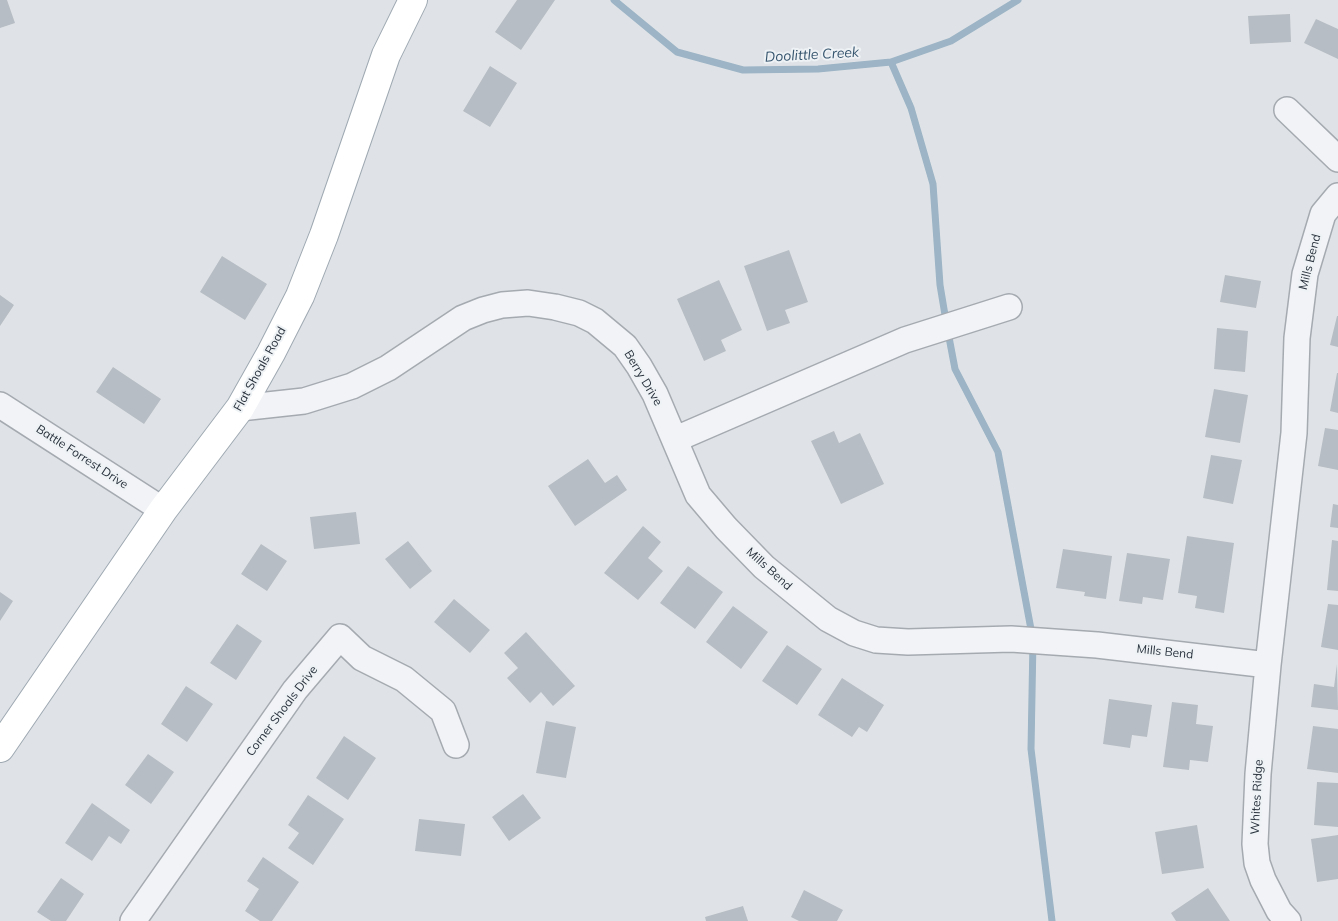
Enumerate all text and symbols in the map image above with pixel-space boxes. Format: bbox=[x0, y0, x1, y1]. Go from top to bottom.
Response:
water label: Doolittle Creek bbox=[764, 44, 860, 66]
street label: Mills Bend bbox=[1296, 233, 1324, 291]
street label: Flat Shoals Road bbox=[231, 324, 289, 414]
street label: Berry Drive bbox=[621, 348, 665, 408]
street label: Battle Forrest Drive bbox=[33, 422, 131, 492]
street label: Mills Bend bbox=[743, 545, 795, 593]
street label: Mills Bend bbox=[1136, 642, 1194, 662]
street label: Corner Shoals Drive bbox=[243, 663, 321, 759]
street label: Whites Ridge bbox=[1248, 759, 1266, 835]

